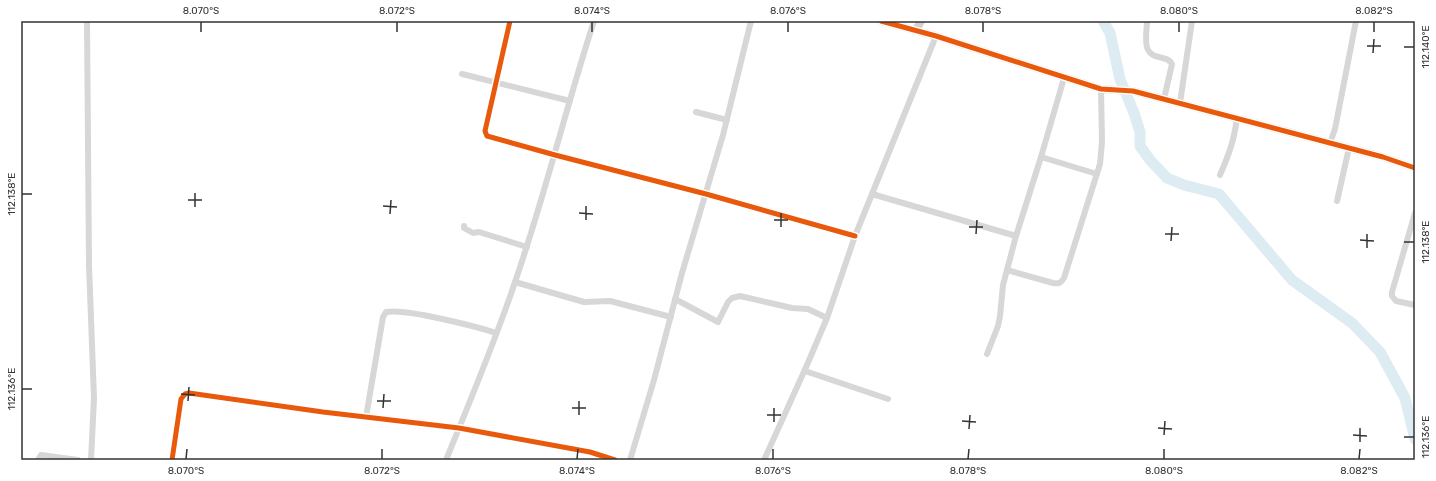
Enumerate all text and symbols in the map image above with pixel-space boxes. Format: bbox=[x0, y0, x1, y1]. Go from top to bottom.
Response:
text: 8.070°S bbox=[183, 5, 219, 17]
text: 8.072°S bbox=[379, 5, 415, 17]
text: 8.074°S bbox=[574, 5, 610, 17]
text: 8.076°S bbox=[770, 5, 806, 17]
text: 8.078°S bbox=[965, 5, 1001, 17]
text: 8.080°S bbox=[1160, 5, 1198, 17]
text: 8.082°S bbox=[1355, 5, 1393, 17]
text: 112.140°E bbox=[1420, 25, 1432, 69]
text: 112.138°E bbox=[6, 173, 18, 215]
text: 112.138°E bbox=[1420, 221, 1432, 263]
text: 112.136°E bbox=[6, 368, 18, 410]
text: 112.136°E bbox=[1420, 416, 1432, 458]
text: 8.070°S bbox=[168, 465, 204, 477]
text: 8.072°S bbox=[364, 465, 400, 477]
text: 8.074°S bbox=[559, 465, 595, 477]
text: 8.076°S bbox=[755, 465, 791, 477]
text: 8.078°S bbox=[950, 465, 986, 477]
text: 8.080°S bbox=[1145, 465, 1183, 477]
text: 8.082°S bbox=[1340, 465, 1378, 477]

